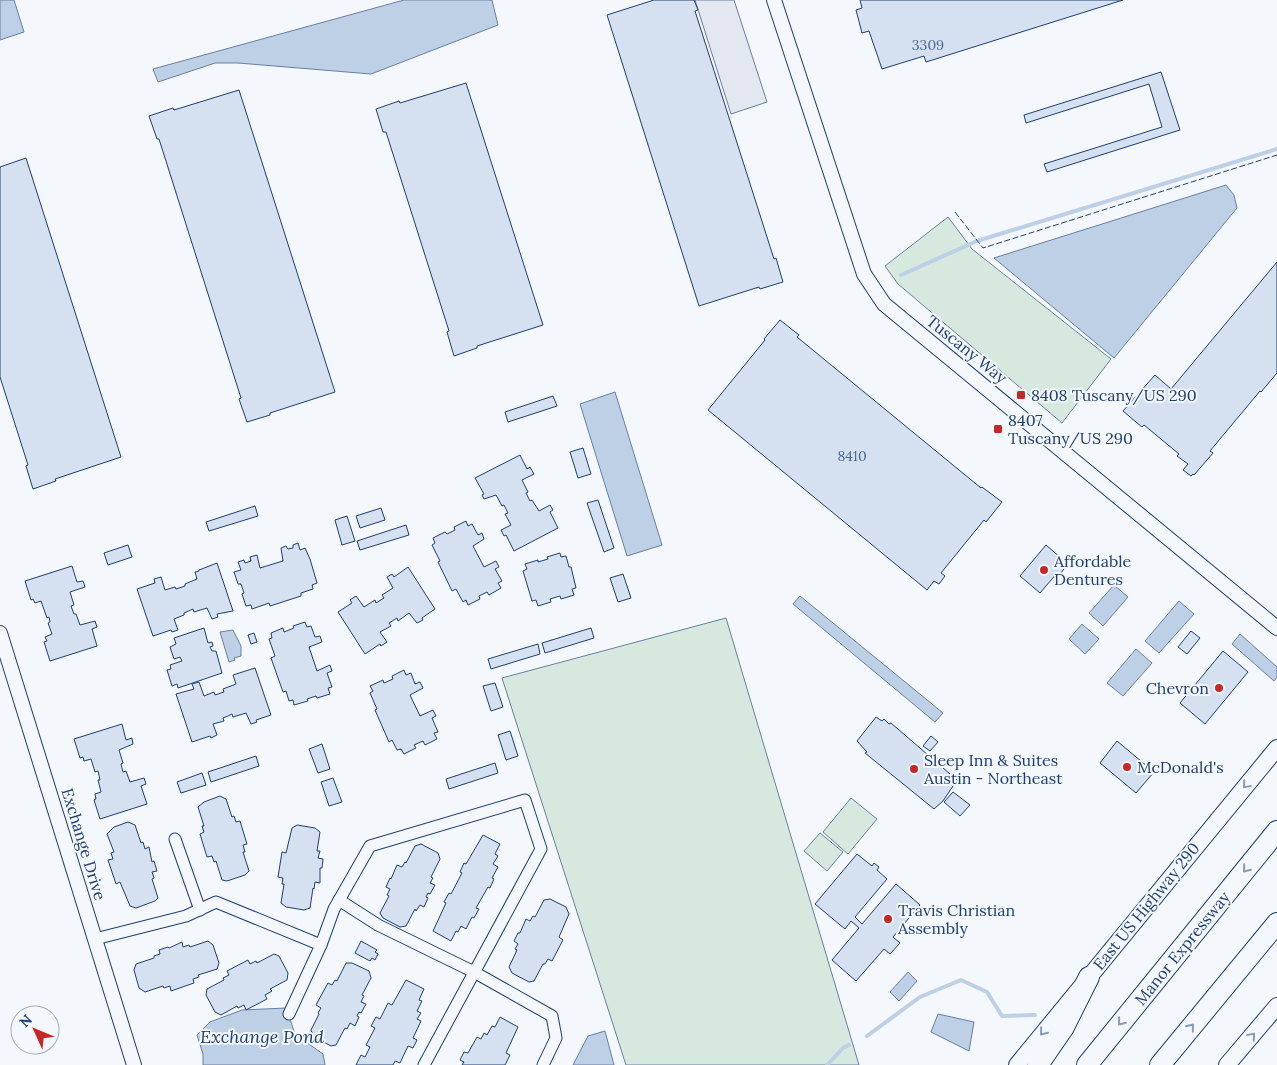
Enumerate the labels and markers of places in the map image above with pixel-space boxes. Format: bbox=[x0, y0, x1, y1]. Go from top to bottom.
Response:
place label: 8408 Tuscany/US 290 bbox=[1031, 385, 1197, 406]
marker: 8408 Tuscany/US 290 bbox=[1015, 389, 1027, 401]
place label: 8407 Tuscany/US 290 bbox=[1008, 410, 1133, 449]
marker: 8407 Tuscany/US 290 bbox=[992, 423, 1004, 435]
place label: Affordable Dentures bbox=[1053, 551, 1132, 589]
marker: Affordable Dentures bbox=[1038, 564, 1050, 576]
place label: Chevron bbox=[1146, 678, 1209, 698]
marker: Chevron bbox=[1213, 682, 1225, 694]
place label: Sleep Inn & Suites Austin - Northeast bbox=[923, 750, 1063, 788]
place label: McDonald's bbox=[1137, 757, 1224, 777]
marker: McDonald's bbox=[1121, 761, 1133, 773]
marker: Sleep Inn & Suites Austin - Northeast bbox=[908, 763, 920, 775]
place label: Travis Christian Assembly bbox=[897, 900, 1016, 938]
marker: Travis Christian Assembly bbox=[882, 913, 894, 925]

